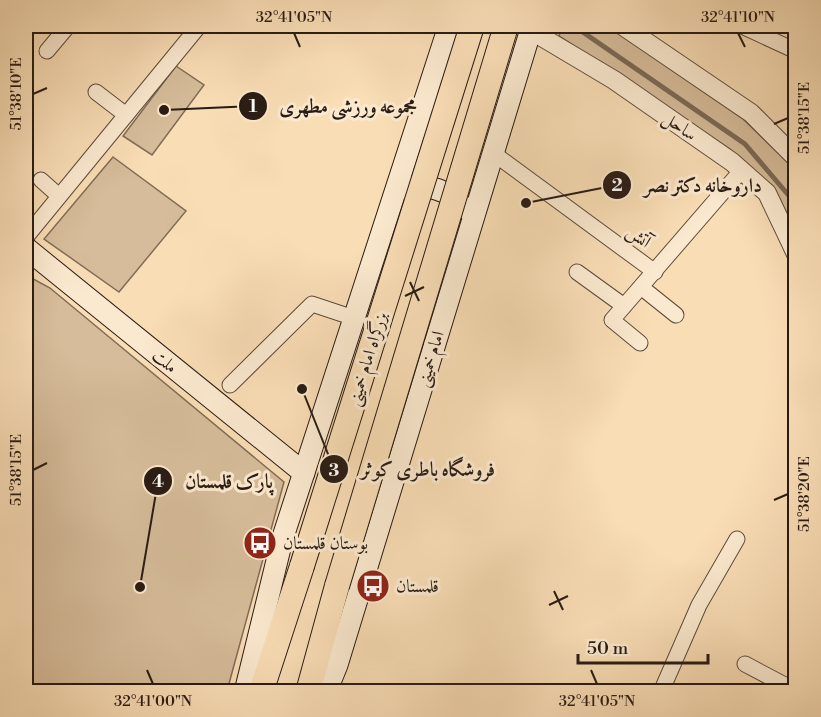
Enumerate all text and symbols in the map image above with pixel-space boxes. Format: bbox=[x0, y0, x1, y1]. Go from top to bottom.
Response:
text: 32°41'05"N bbox=[256, 8, 332, 27]
text: 32°41'10"N bbox=[701, 8, 775, 27]
text: 51°38'10"E bbox=[7, 57, 26, 131]
text: 51°38'15"E bbox=[795, 82, 814, 154]
callout: مجموعه ورزشی مطهری bbox=[238, 87, 429, 125]
text: 1 bbox=[249, 95, 258, 118]
text: مجموعه ورزشی مطهری bbox=[279, 95, 417, 121]
street label: ساحل bbox=[657, 106, 701, 147]
callout: داروخانه دکتر نصر bbox=[602, 166, 774, 204]
text: 2 bbox=[611, 174, 623, 197]
text: داروخانه دکتر نصر bbox=[642, 174, 762, 199]
street label: آتش bbox=[622, 220, 657, 254]
street label: بزرگراه امام خمینی bbox=[341, 309, 397, 410]
street label: امام خمینی bbox=[411, 328, 454, 391]
street label: ملت bbox=[147, 344, 182, 379]
text: 51°38'15"E bbox=[7, 434, 26, 506]
callout: فروشگاه باطری کوثر bbox=[319, 450, 507, 488]
text: فروشگاه باطری کوثر bbox=[359, 456, 495, 483]
text: 51°38'20"E bbox=[795, 456, 814, 532]
text: 3 bbox=[329, 459, 340, 482]
callout: پارک قلمستان bbox=[143, 462, 285, 500]
text: 4 bbox=[152, 470, 164, 493]
text: پارک قلمستان bbox=[185, 470, 274, 496]
bus stop icon: بوستان قلمستان bbox=[242, 525, 278, 561]
place label: بوستان قلمستان bbox=[283, 532, 368, 555]
bus stop icon: قلمستان bbox=[355, 568, 391, 604]
place label: قلمستان bbox=[396, 575, 439, 598]
scale bar bbox=[578, 627, 708, 665]
text: 50 m bbox=[587, 637, 629, 660]
text: 32°41'00"N bbox=[114, 692, 192, 711]
text: 32°41'05"N bbox=[559, 692, 635, 711]

